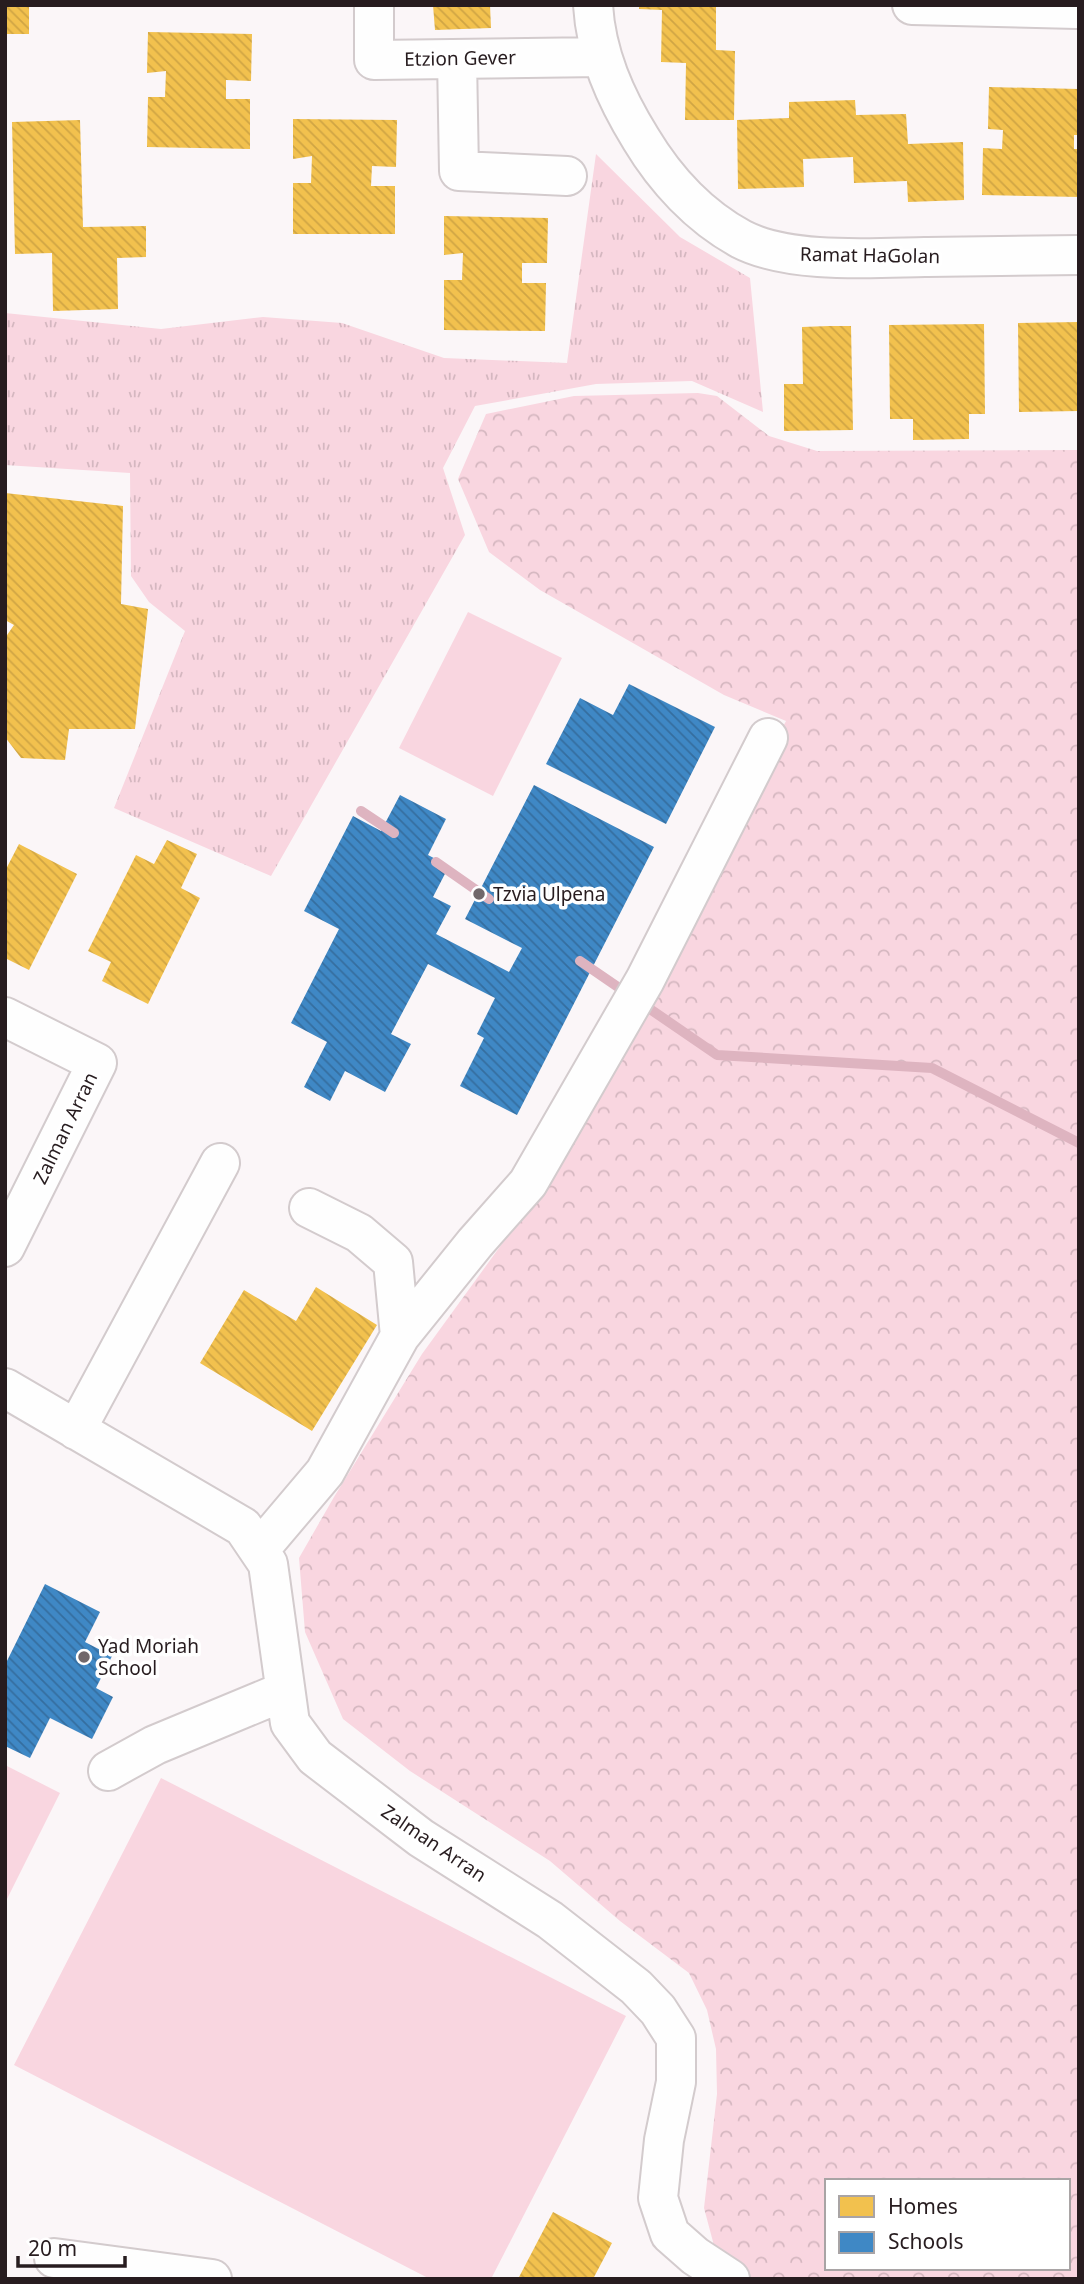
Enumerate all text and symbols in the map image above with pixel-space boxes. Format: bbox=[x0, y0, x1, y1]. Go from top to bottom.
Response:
street label: Etzion Gever bbox=[404, 44, 516, 72]
street label: Ramat HaGolan bbox=[800, 241, 940, 269]
place label: Tzvia Ulpena bbox=[493, 881, 605, 907]
marker: Tzvia Ulpena bbox=[471, 886, 487, 902]
street label: Zalman Arran bbox=[27, 1068, 103, 1188]
place label: Yad Moriah School bbox=[98, 1633, 199, 1681]
marker: Yad Moriah School bbox=[76, 1649, 92, 1665]
street label: Zalman Arran bbox=[376, 1798, 492, 1888]
legend bbox=[825, 2179, 1070, 2270]
text: Homes bbox=[888, 2192, 958, 2220]
scale bar bbox=[18, 2224, 124, 2268]
text: Schools bbox=[888, 2227, 963, 2255]
text: 20 m bbox=[28, 2234, 77, 2262]

